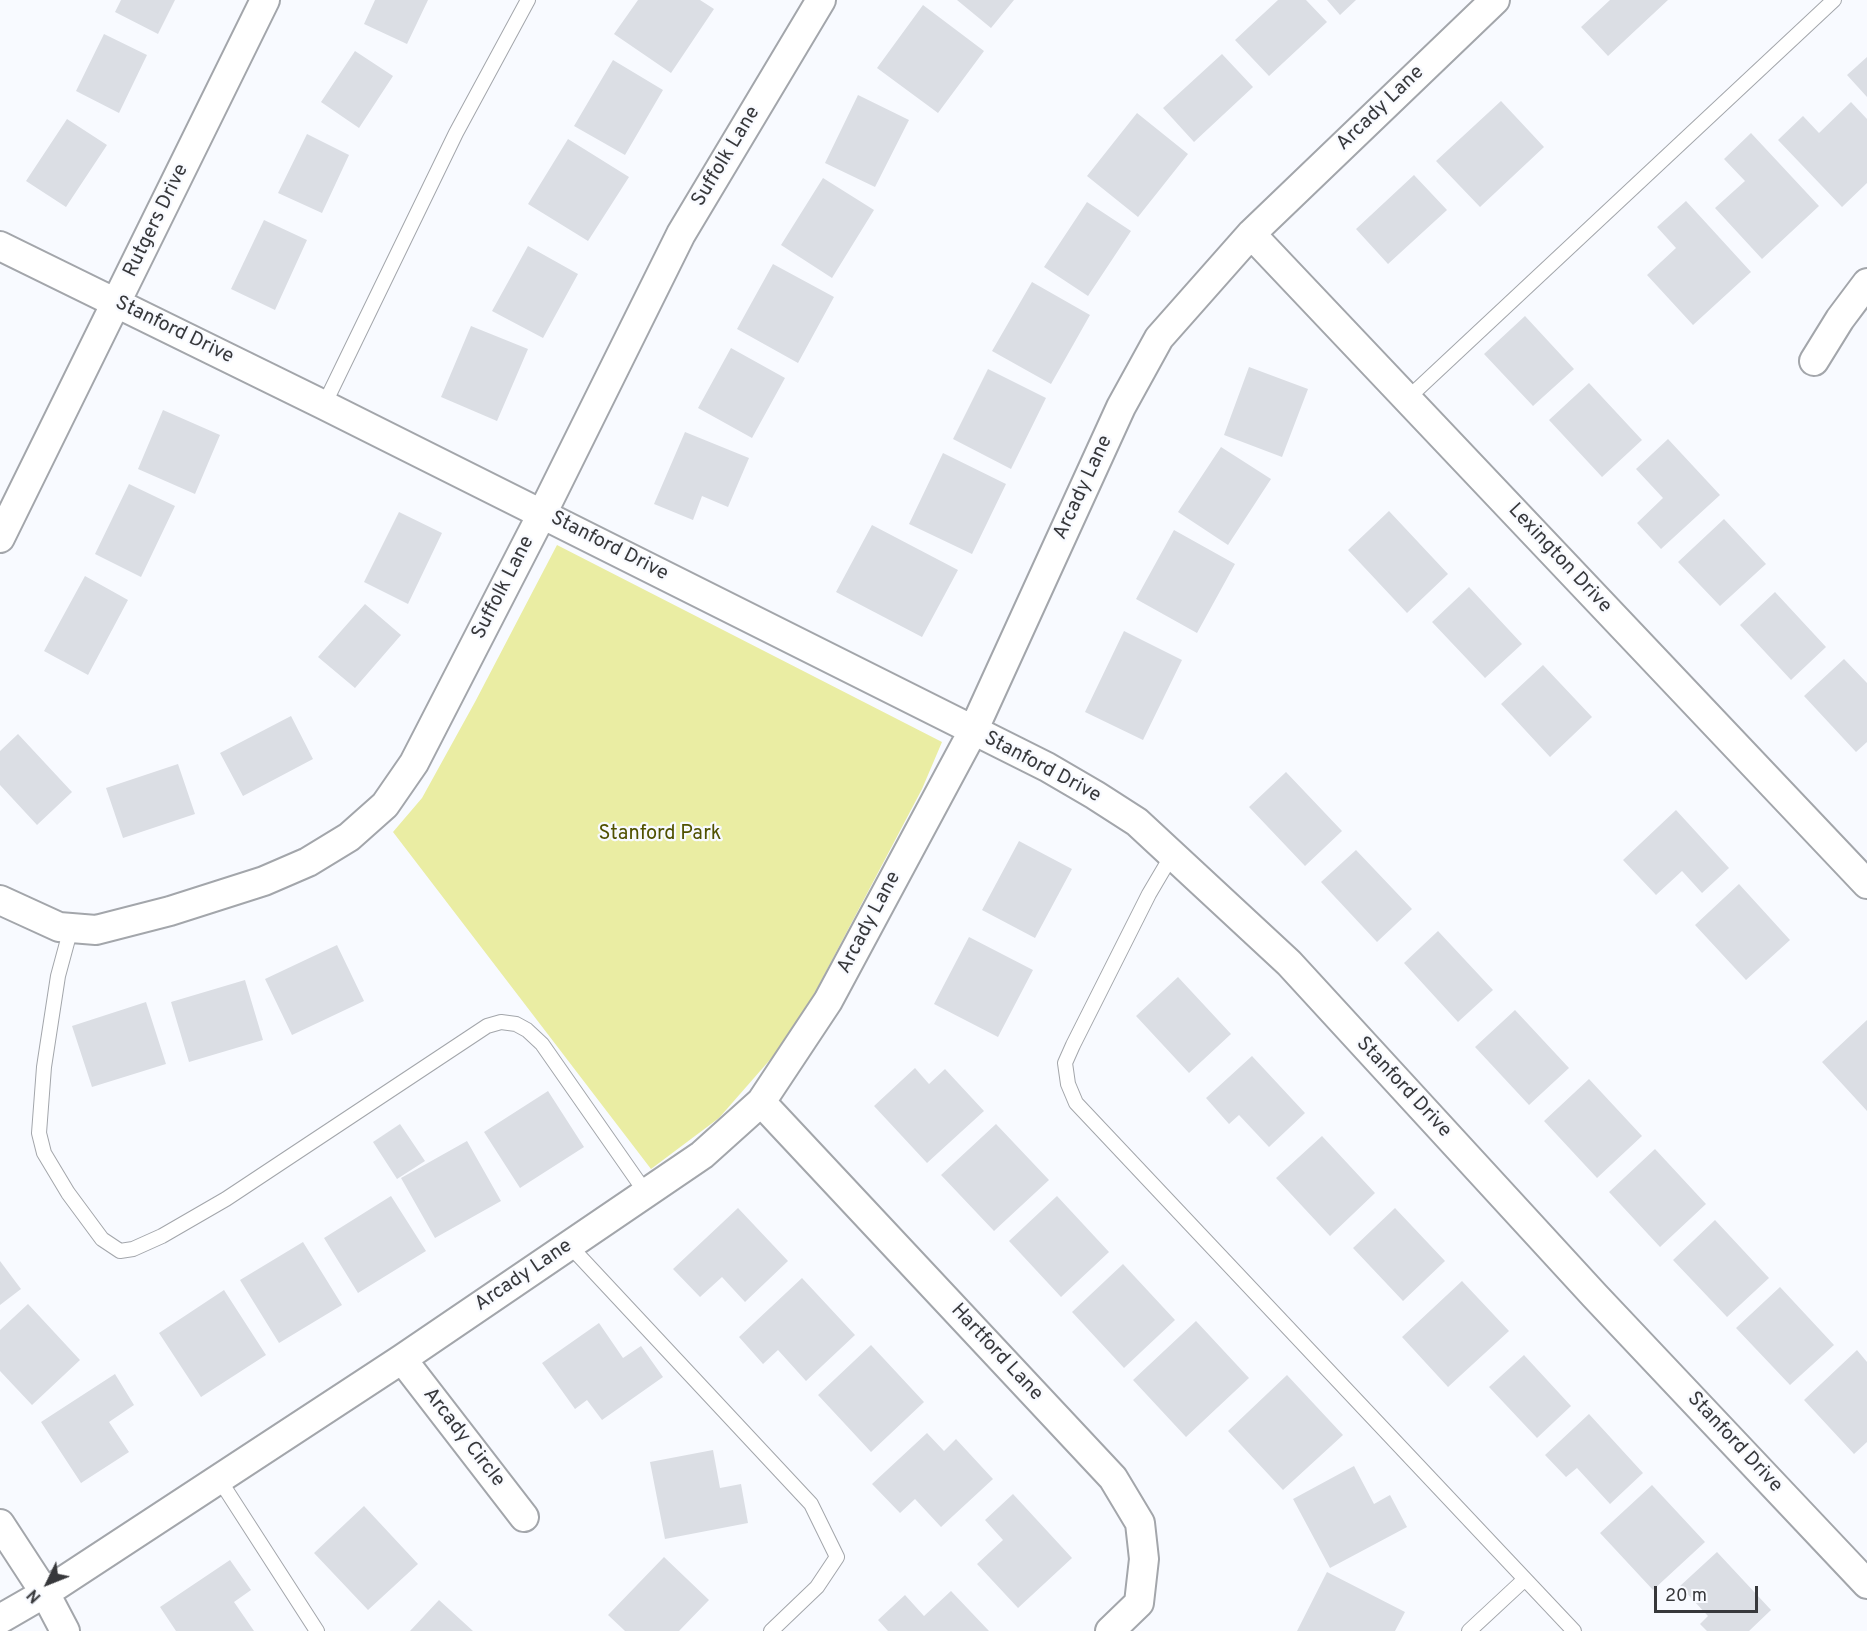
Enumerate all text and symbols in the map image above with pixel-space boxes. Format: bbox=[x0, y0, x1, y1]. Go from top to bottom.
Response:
street label: Arcady Lane bbox=[1332, 61, 1430, 157]
street label: Suffolk Lane bbox=[688, 103, 766, 211]
street label: Rutgers Drive bbox=[119, 161, 195, 281]
street label: Stanford Drive bbox=[111, 292, 237, 370]
street label: Arcady Lane bbox=[1049, 432, 1119, 544]
street label: Lexington Drive bbox=[1502, 499, 1616, 619]
street label: Stanford Drive bbox=[546, 507, 672, 587]
street label: Suffolk Lane bbox=[468, 532, 540, 644]
street label: Stanford Drive bbox=[979, 727, 1105, 809]
park label: Stanford Park bbox=[599, 823, 721, 847]
street label: Arcady Lane bbox=[833, 868, 907, 978]
street label: Stanford Drive bbox=[1350, 1033, 1456, 1143]
street label: Arcady Lane bbox=[471, 1235, 577, 1317]
street label: Hartford Lane bbox=[945, 1299, 1047, 1407]
street label: Arcady Circle bbox=[417, 1384, 509, 1492]
street label: Stanford Drive bbox=[1681, 1388, 1787, 1498]
north arrow bbox=[18, 1553, 78, 1613]
scale bar bbox=[1657, 1574, 1760, 1612]
text: N bbox=[24, 1584, 46, 1606]
text: 20 m bbox=[1665, 1585, 1707, 1608]

